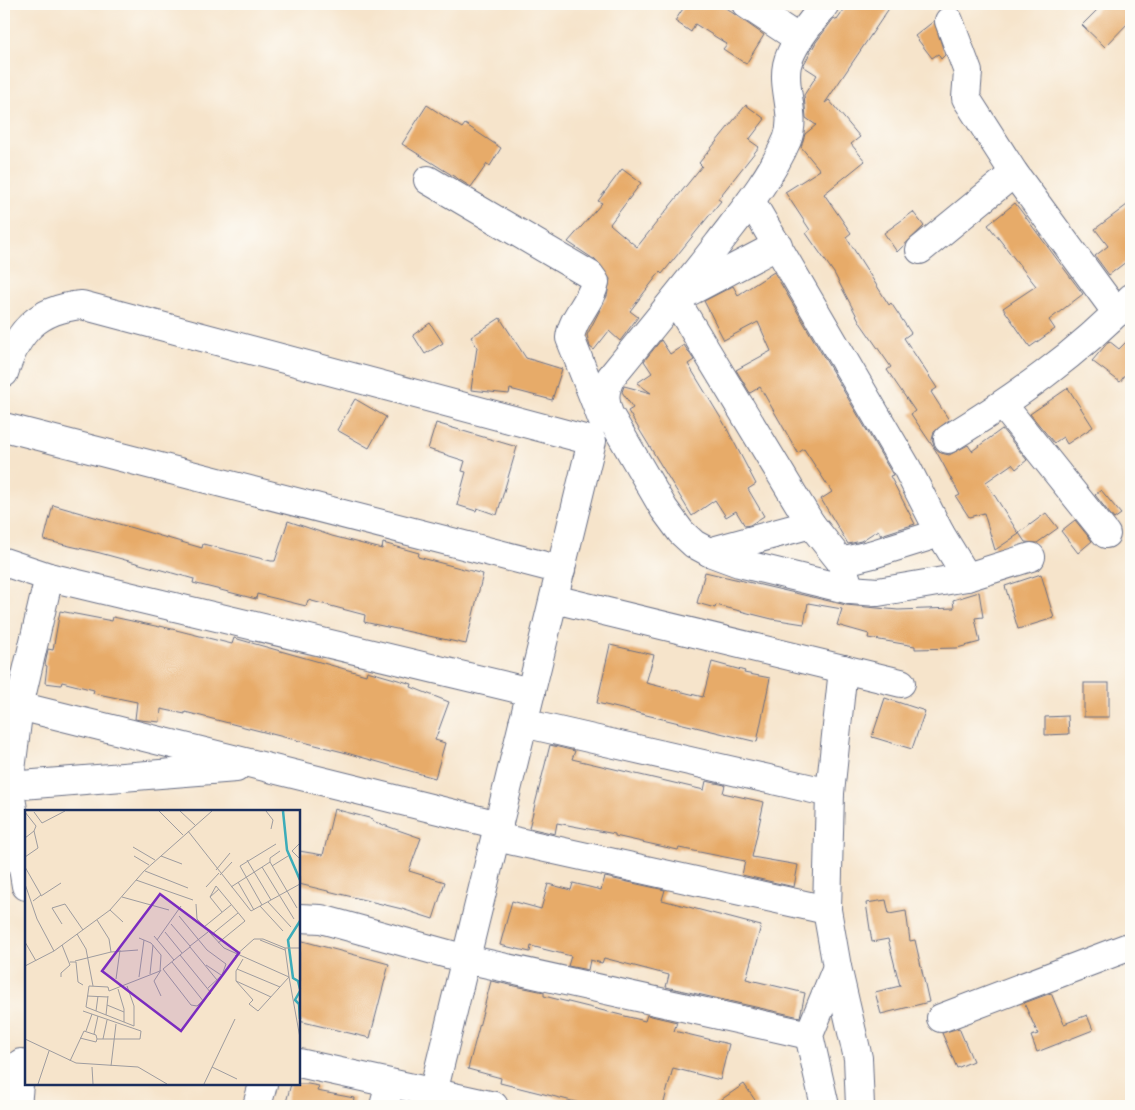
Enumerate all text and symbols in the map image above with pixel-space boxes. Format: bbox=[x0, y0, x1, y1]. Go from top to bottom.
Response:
inset map bbox=[25, 810, 300, 1085]

